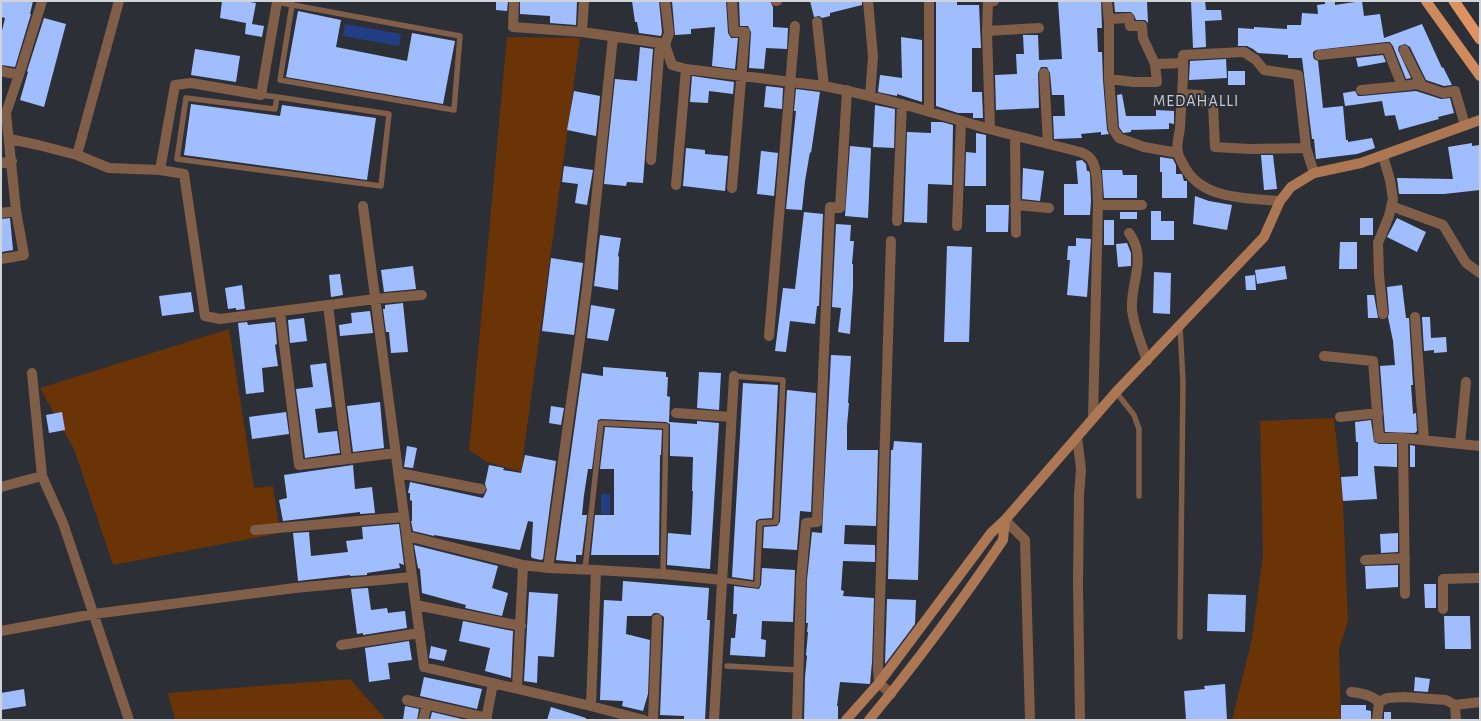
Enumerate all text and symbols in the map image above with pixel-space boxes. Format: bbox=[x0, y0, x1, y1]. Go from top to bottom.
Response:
district label: MEDAHALLI bbox=[1153, 93, 1239, 109]

